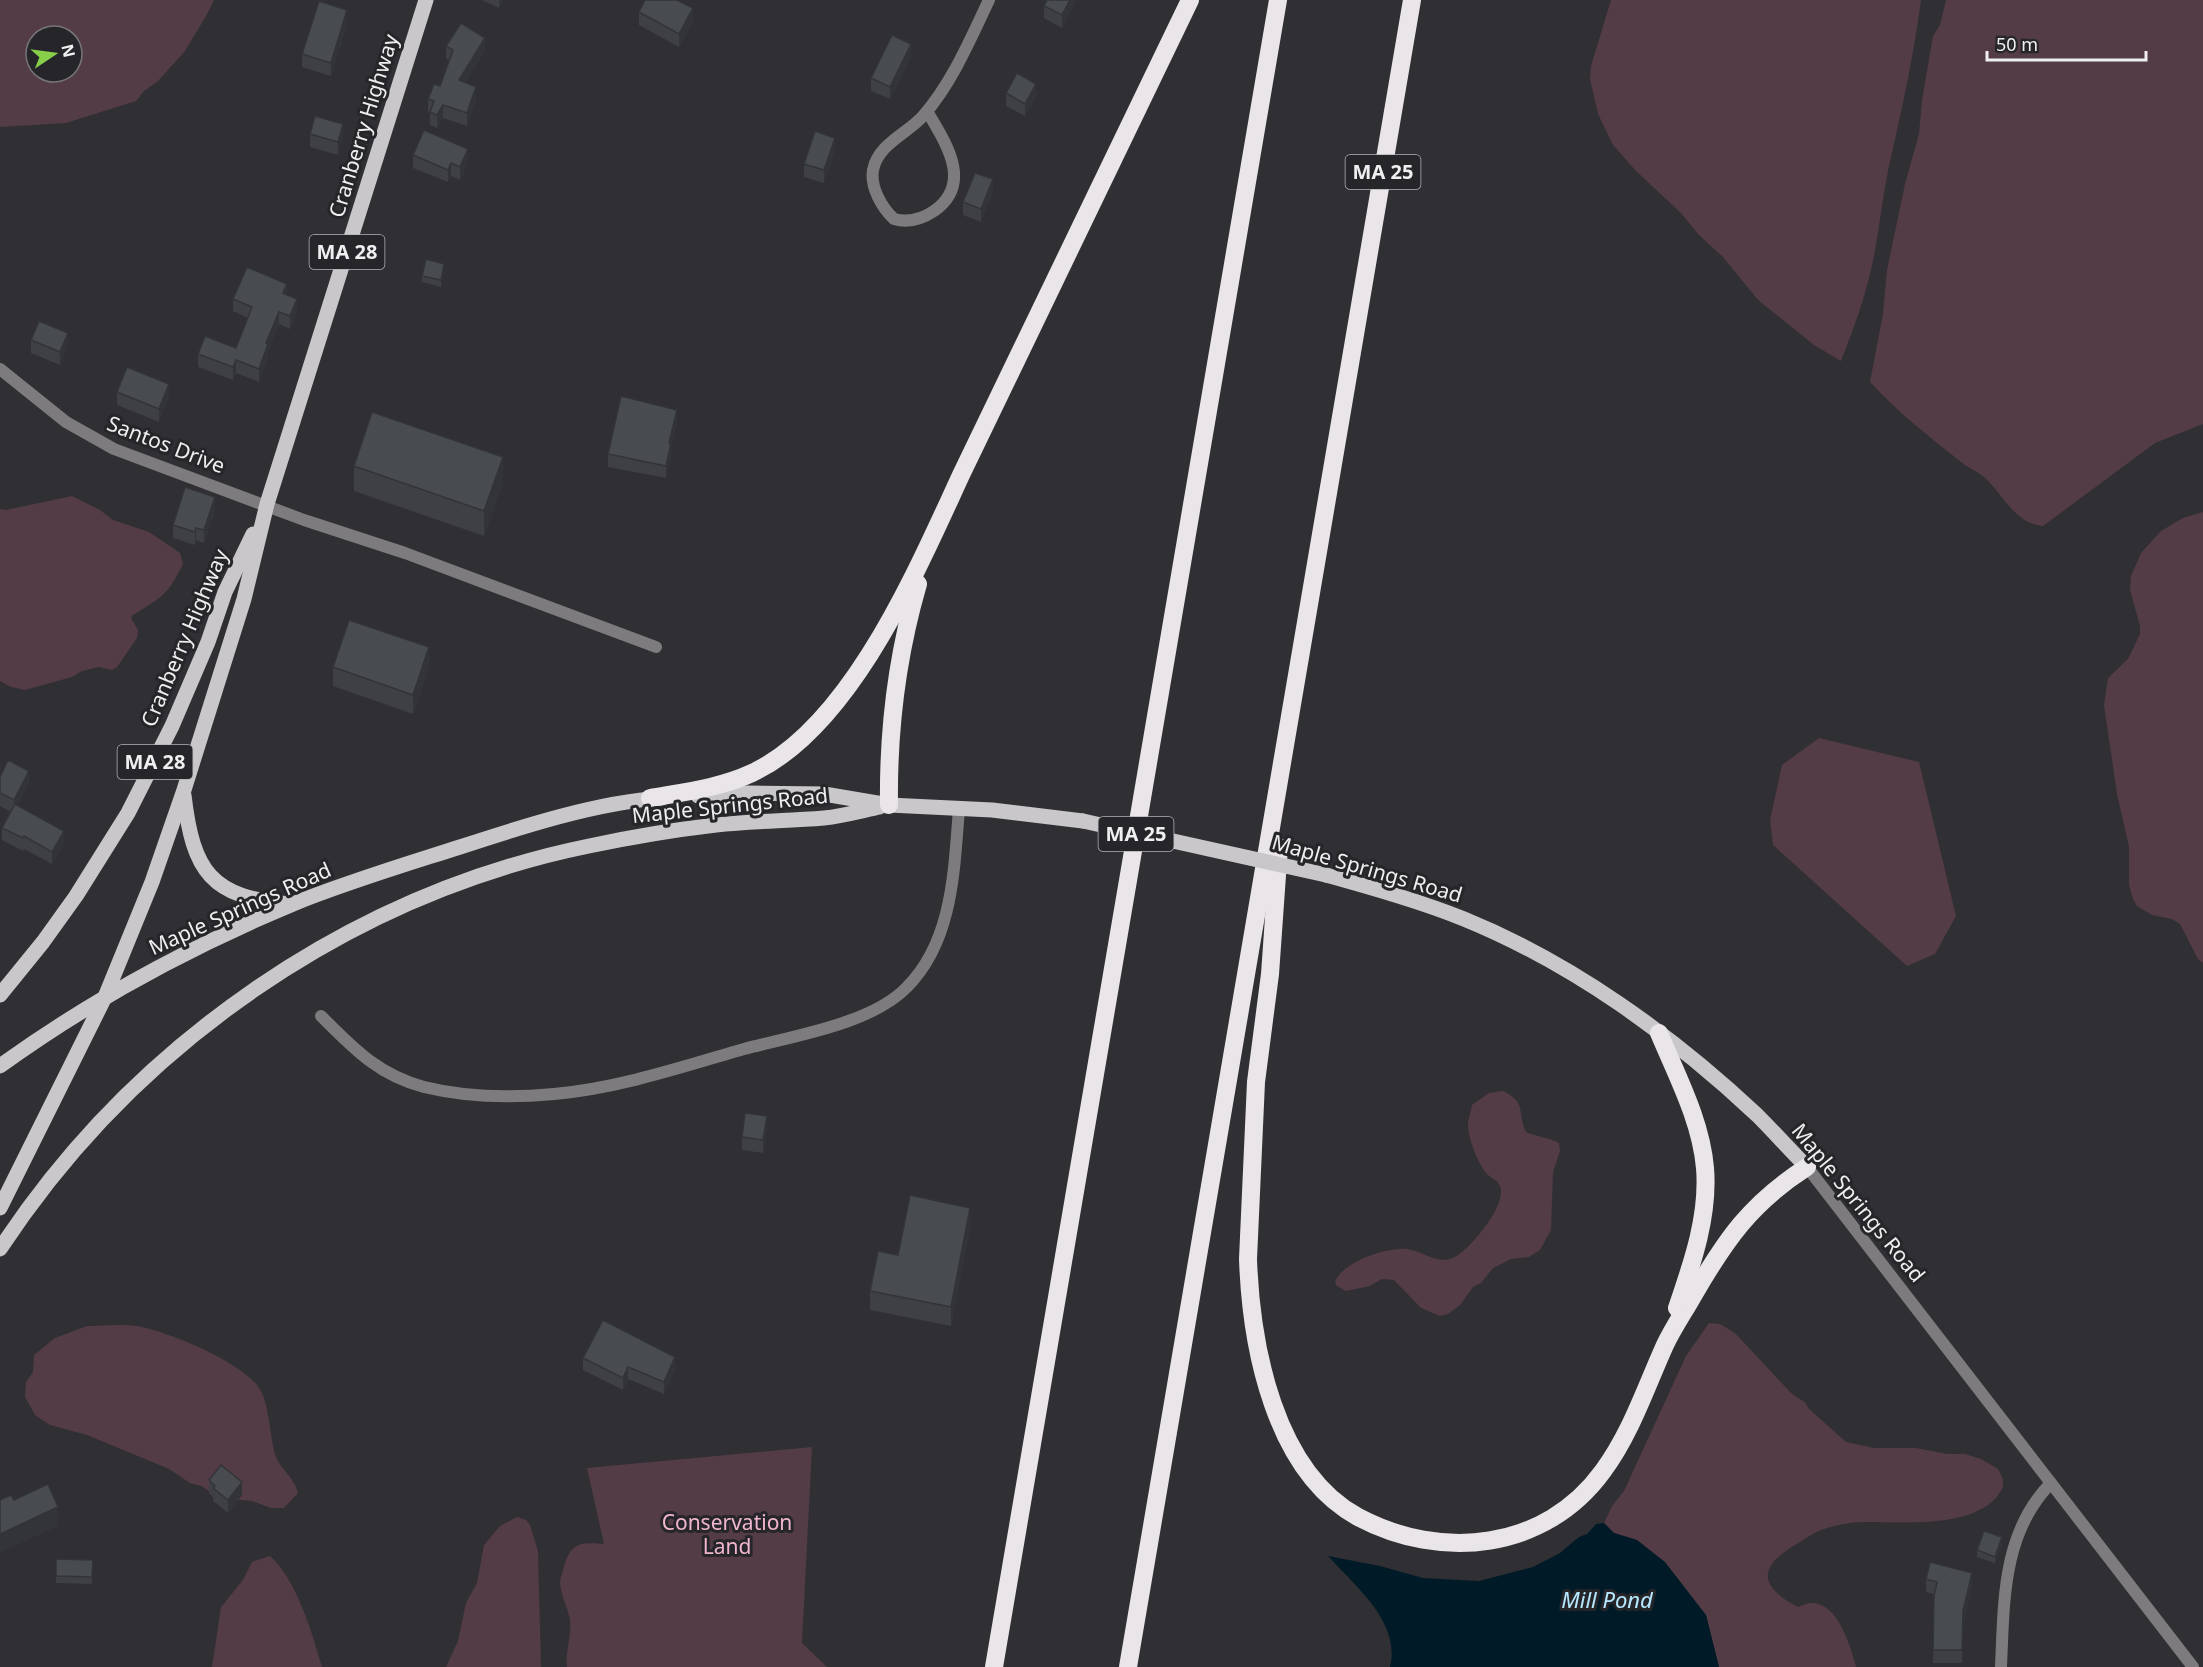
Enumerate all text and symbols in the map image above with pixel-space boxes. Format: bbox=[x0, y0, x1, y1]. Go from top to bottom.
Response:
north arrow bbox=[24, 24, 84, 84]
scale bar bbox=[1987, 24, 2146, 62]
street label: Cranberry Highway bbox=[322, 30, 404, 221]
text: 50 m bbox=[1996, 32, 2038, 56]
text: N bbox=[56, 42, 81, 59]
road number: MA 25 bbox=[1346, 155, 1420, 189]
road number: MA 28 bbox=[310, 235, 385, 269]
street label: Santos Drive bbox=[103, 409, 229, 479]
street label: Cranberry Highway bbox=[134, 544, 234, 731]
road number: MA 28 bbox=[118, 745, 192, 779]
street label: Maple Springs Road bbox=[631, 781, 829, 829]
road number: MA 25 bbox=[1098, 817, 1174, 851]
street label: Maple Springs Road bbox=[1269, 827, 1466, 909]
street label: Maple Springs Road bbox=[144, 855, 335, 961]
street label: Maple Springs Road bbox=[1786, 1117, 1932, 1288]
park label: Conservation Land bbox=[662, 1508, 792, 1560]
water label: Mill Pond bbox=[1561, 1584, 1654, 1614]

